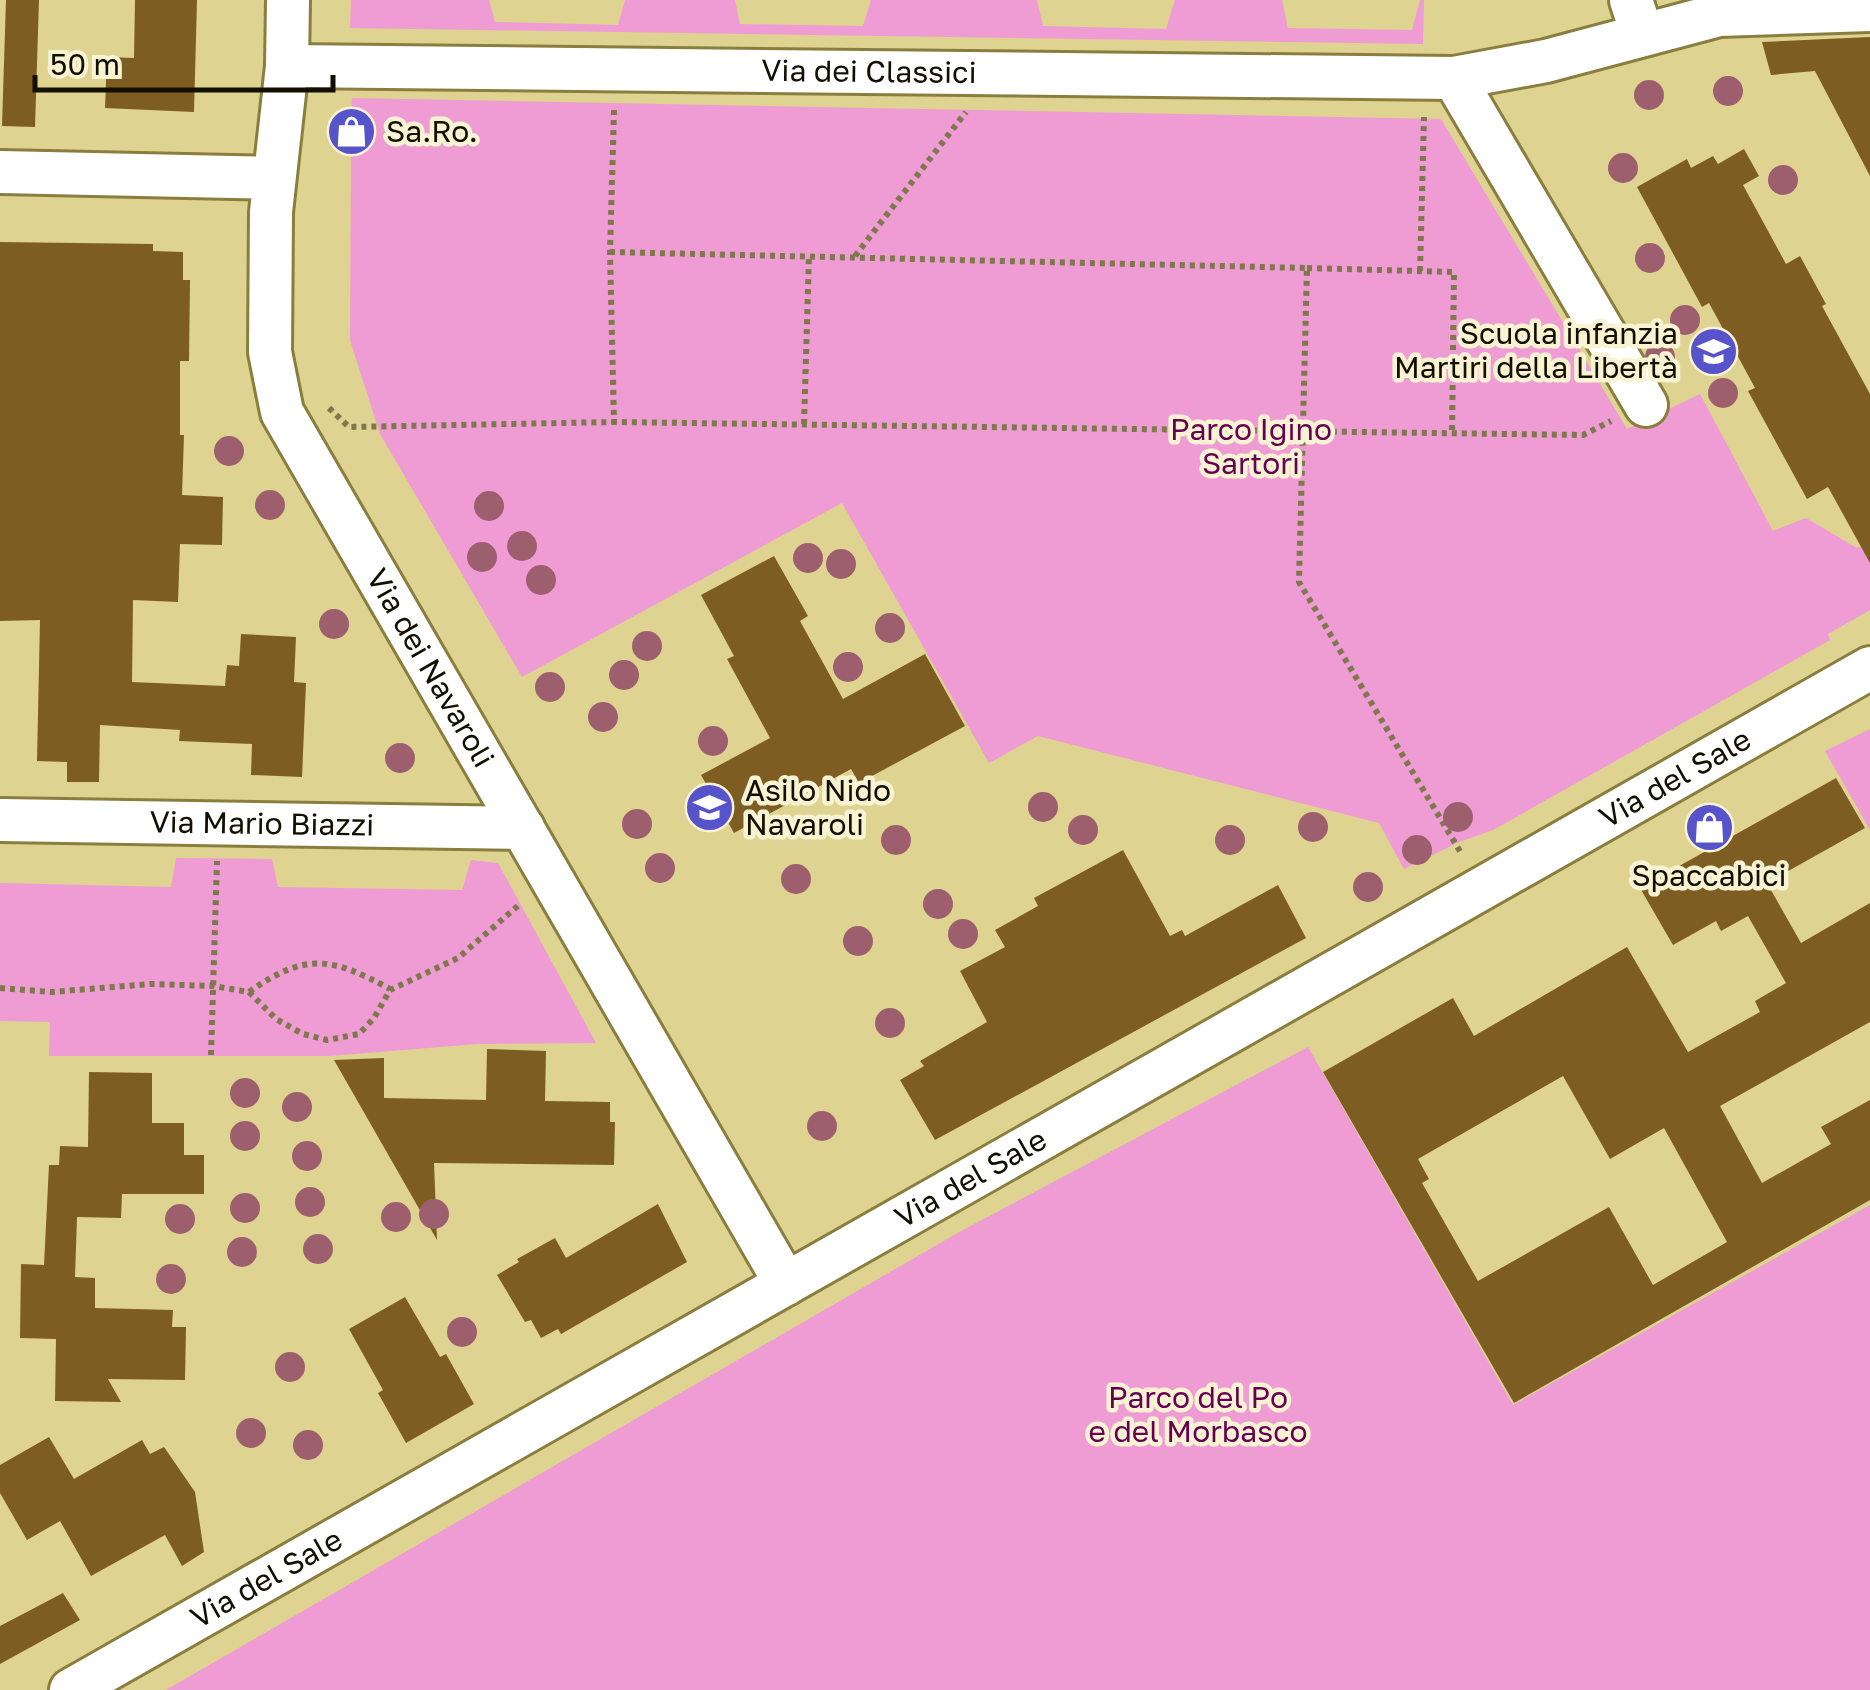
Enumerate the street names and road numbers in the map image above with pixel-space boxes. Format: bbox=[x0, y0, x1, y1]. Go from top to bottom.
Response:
street label: Via dei Classici bbox=[761, 52, 977, 90]
street label: Via dei Navaroli bbox=[360, 562, 502, 773]
street label: Via del Sale bbox=[1593, 721, 1757, 835]
street label: Via Mario Biazzi bbox=[149, 803, 375, 843]
street label: Via del Sale bbox=[888, 1121, 1053, 1235]
street label: Via del Sale bbox=[184, 1521, 348, 1635]

